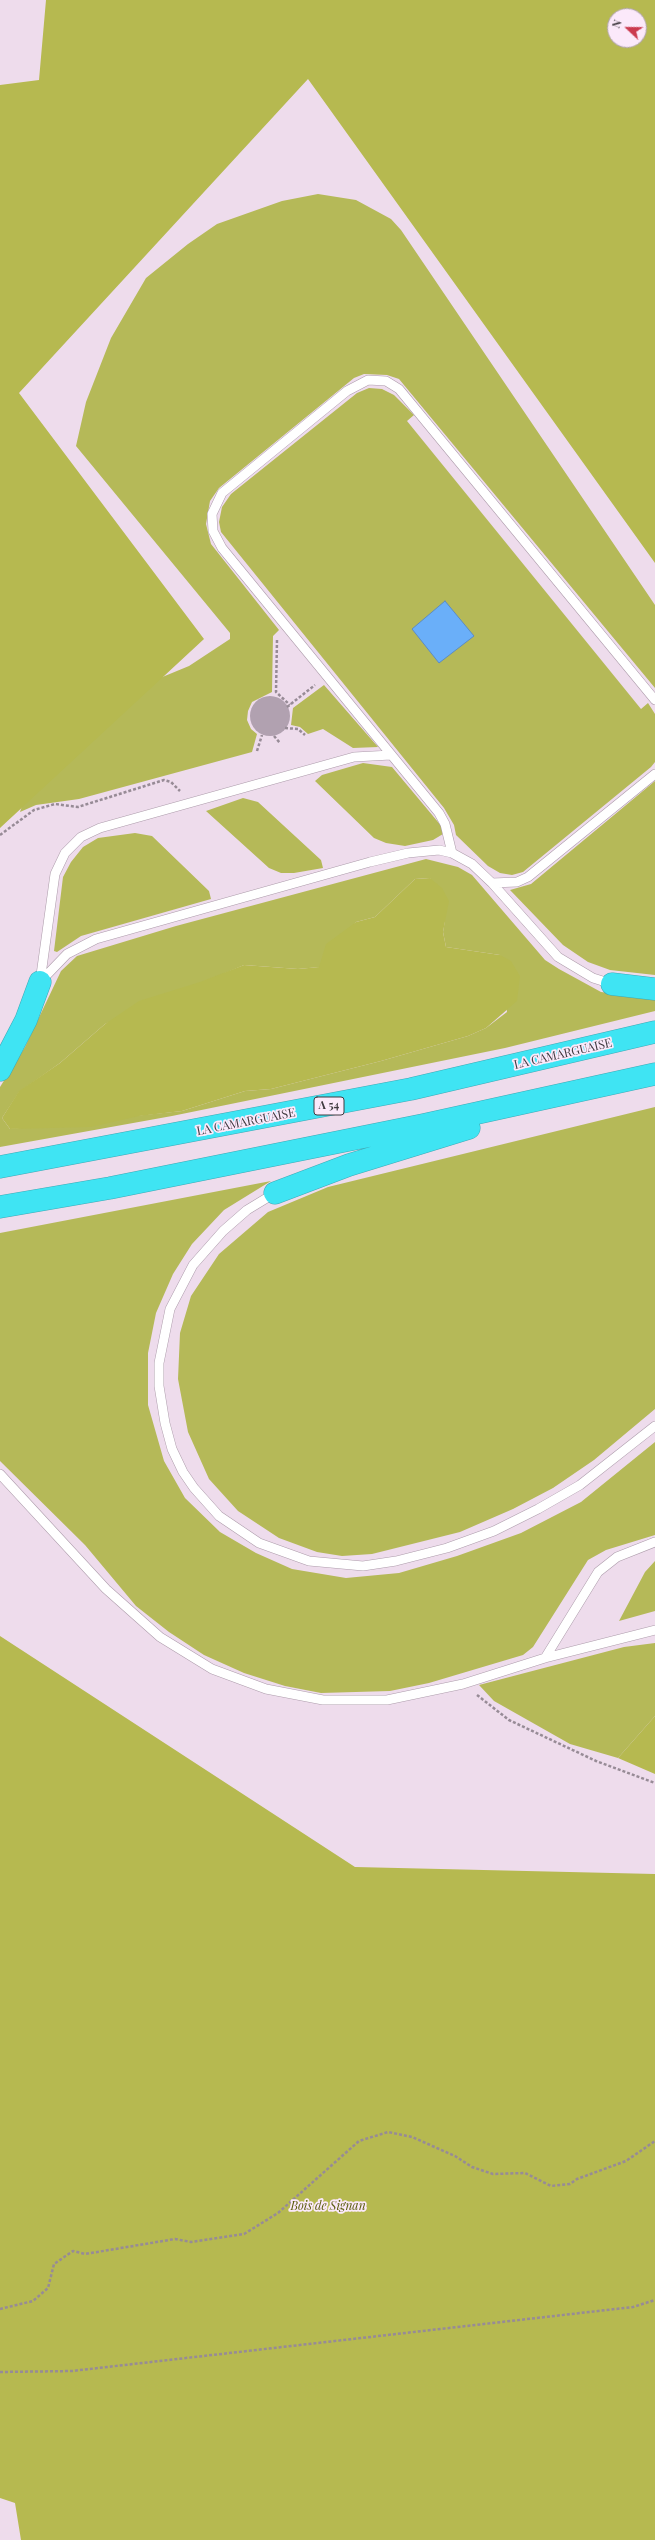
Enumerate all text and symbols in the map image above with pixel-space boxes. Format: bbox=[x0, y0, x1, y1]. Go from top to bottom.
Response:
north arrow bbox=[607, 8, 647, 48]
text: N bbox=[608, 17, 625, 30]
street label: LA CAMARGUAISE bbox=[513, 1036, 613, 1072]
road number: A 54 bbox=[314, 1097, 344, 1115]
street label: LA CAMARGUAISE bbox=[195, 1105, 297, 1139]
park label: Bois de Signan bbox=[290, 2199, 366, 2213]

